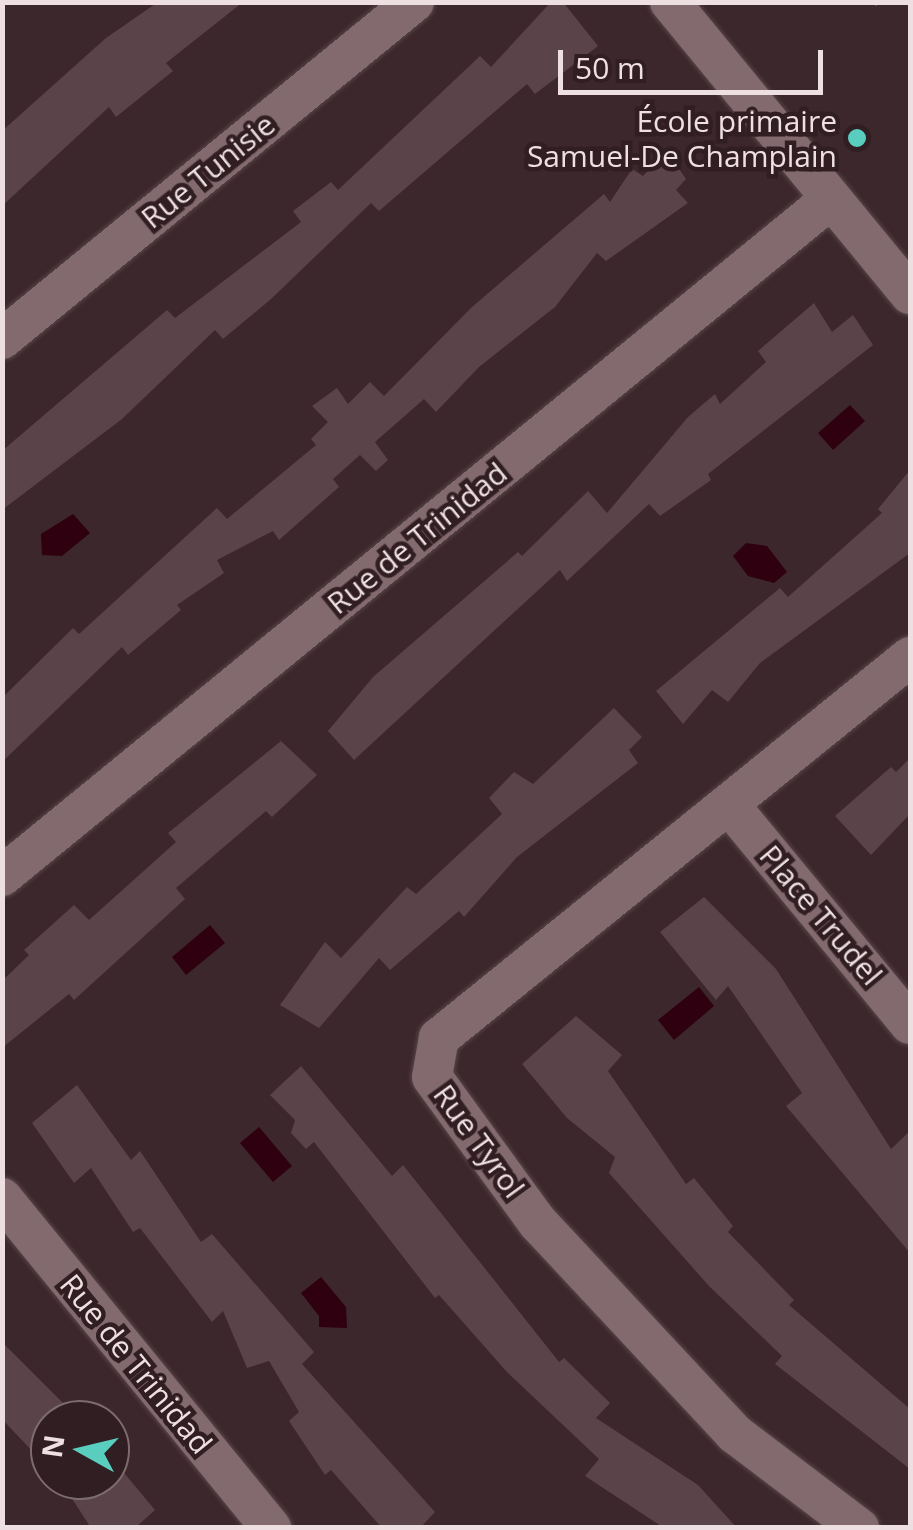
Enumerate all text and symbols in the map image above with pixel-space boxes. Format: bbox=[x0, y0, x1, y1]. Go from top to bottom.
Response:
scale bar bbox=[563, 30, 828, 92]
text: 50 m bbox=[575, 47, 645, 88]
place label: École primaire Samuel-De Champlain bbox=[527, 103, 837, 174]
street label: Rue Tunisie bbox=[134, 106, 282, 236]
marker: École primaire Samuel-De Champlain bbox=[846, 127, 868, 149]
street label: Rue de Trinidad bbox=[320, 455, 514, 621]
street label: Place Trudel bbox=[752, 838, 890, 992]
street label: Rue Tyrol bbox=[426, 1077, 532, 1205]
street label: Rue de Trinidad bbox=[53, 1267, 219, 1461]
north arrow bbox=[30, 1400, 130, 1500]
text: N bbox=[32, 1432, 73, 1460]

